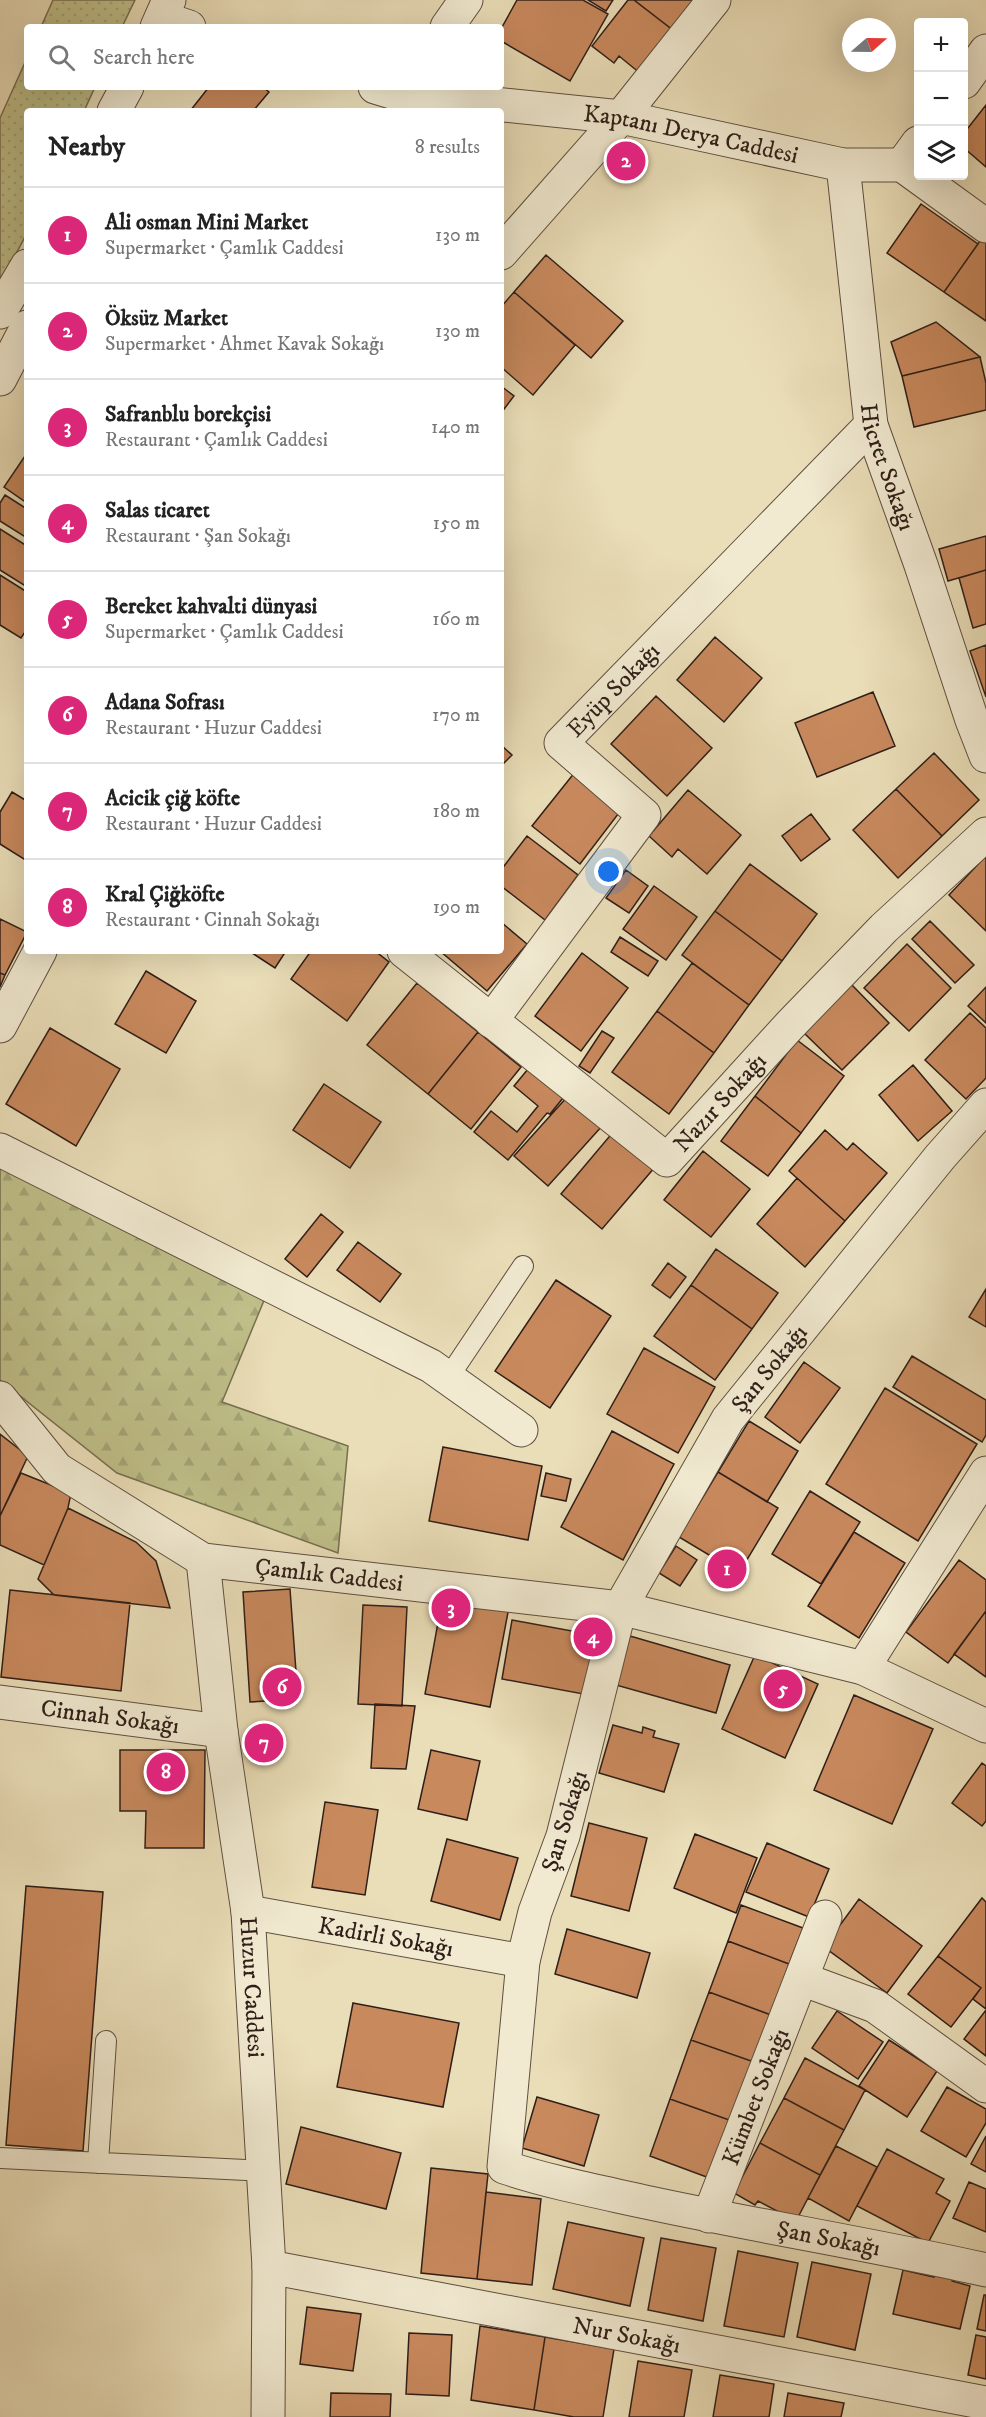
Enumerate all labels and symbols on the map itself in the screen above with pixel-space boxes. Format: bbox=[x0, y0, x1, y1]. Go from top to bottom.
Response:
north arrow bbox=[842, 18, 896, 72]
street label: Kaptanı Derya Caddesi bbox=[582, 99, 801, 171]
pin: 2 bbox=[606, 138, 646, 184]
street label: Hicret Sokağı bbox=[853, 402, 921, 535]
street label: Eyüp Sokağı bbox=[561, 637, 667, 744]
your location bbox=[594, 857, 623, 886]
street label: Nazır Sokağı bbox=[667, 1047, 773, 1159]
street label: Şan Sokağı bbox=[725, 1319, 814, 1419]
pin: 1 bbox=[708, 1546, 746, 1592]
street label: Çamlık Caddesi bbox=[253, 1552, 405, 1599]
pin: 3 bbox=[432, 1586, 470, 1630]
pin: 4 bbox=[574, 1614, 612, 1660]
pin: 6 bbox=[262, 1664, 302, 1710]
pin: 5 bbox=[764, 1666, 802, 1712]
street label: Cinnah Sokağı bbox=[39, 1694, 181, 1741]
pin: 7 bbox=[244, 1720, 284, 1766]
pin: 8 bbox=[146, 1750, 186, 1794]
street label: Şan Sokağı bbox=[535, 1767, 595, 1876]
street label: Kadirli Sokağı bbox=[316, 1911, 456, 1964]
street label: Huzur Caddesi bbox=[232, 1915, 271, 2059]
street label: Kümbet Sokağı bbox=[716, 2024, 796, 2170]
street label: Şan Sokağı bbox=[774, 2215, 883, 2264]
street label: Nur Sokağı bbox=[570, 2311, 683, 2361]

